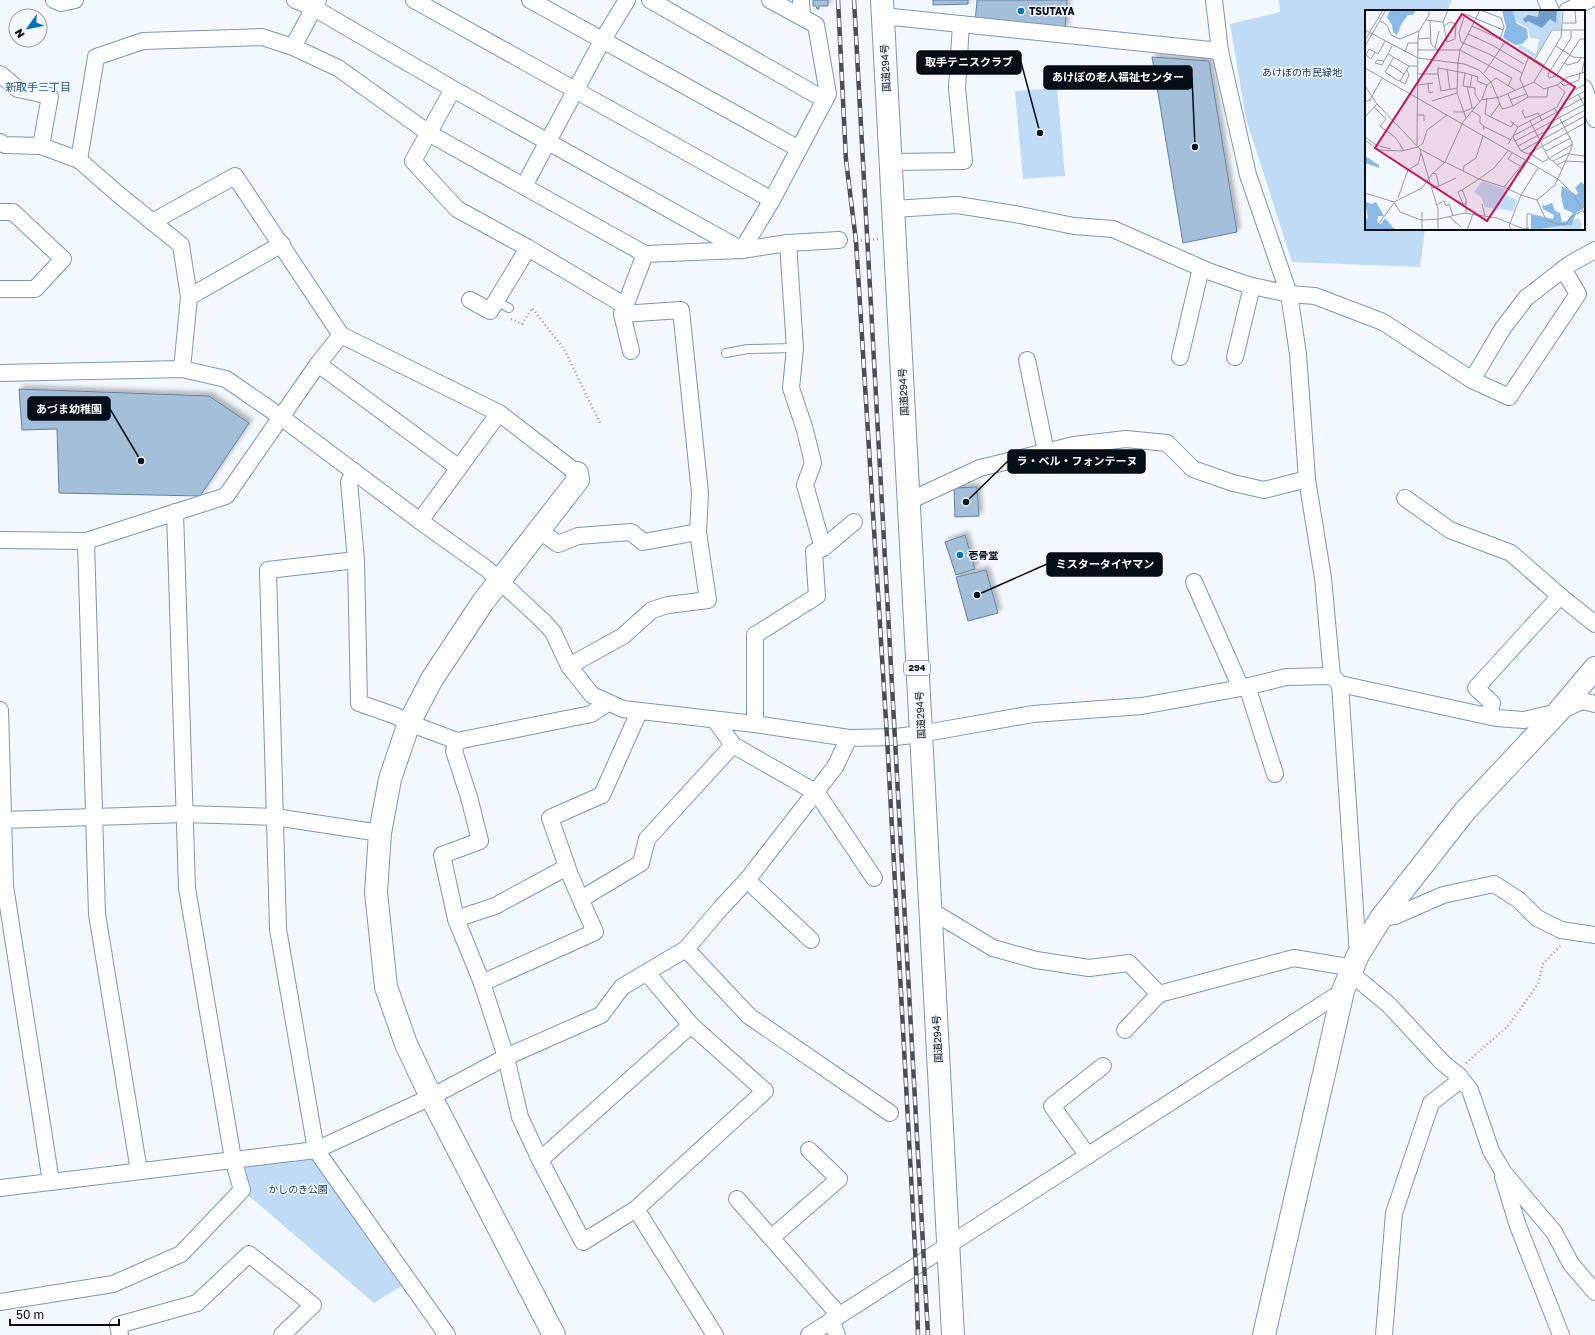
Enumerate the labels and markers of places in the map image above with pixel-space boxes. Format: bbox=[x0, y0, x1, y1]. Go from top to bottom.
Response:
place label: TSUTAYA bbox=[1029, 5, 1075, 17]
marker: TSUTAYA bbox=[1016, 6, 1026, 16]
callout: 取手テニスクラブ bbox=[917, 51, 1021, 74]
callout: あけぼの老人福祉センター bbox=[1044, 66, 1192, 89]
callout: あづま幼稚園 bbox=[28, 397, 110, 420]
callout: ラ・ベル・フォンテーヌ bbox=[1008, 450, 1145, 473]
place label: 壱骨堂 bbox=[968, 549, 998, 561]
marker: 壱骨堂 bbox=[955, 550, 965, 560]
callout: ミスタータイヤマン bbox=[1047, 553, 1162, 576]

